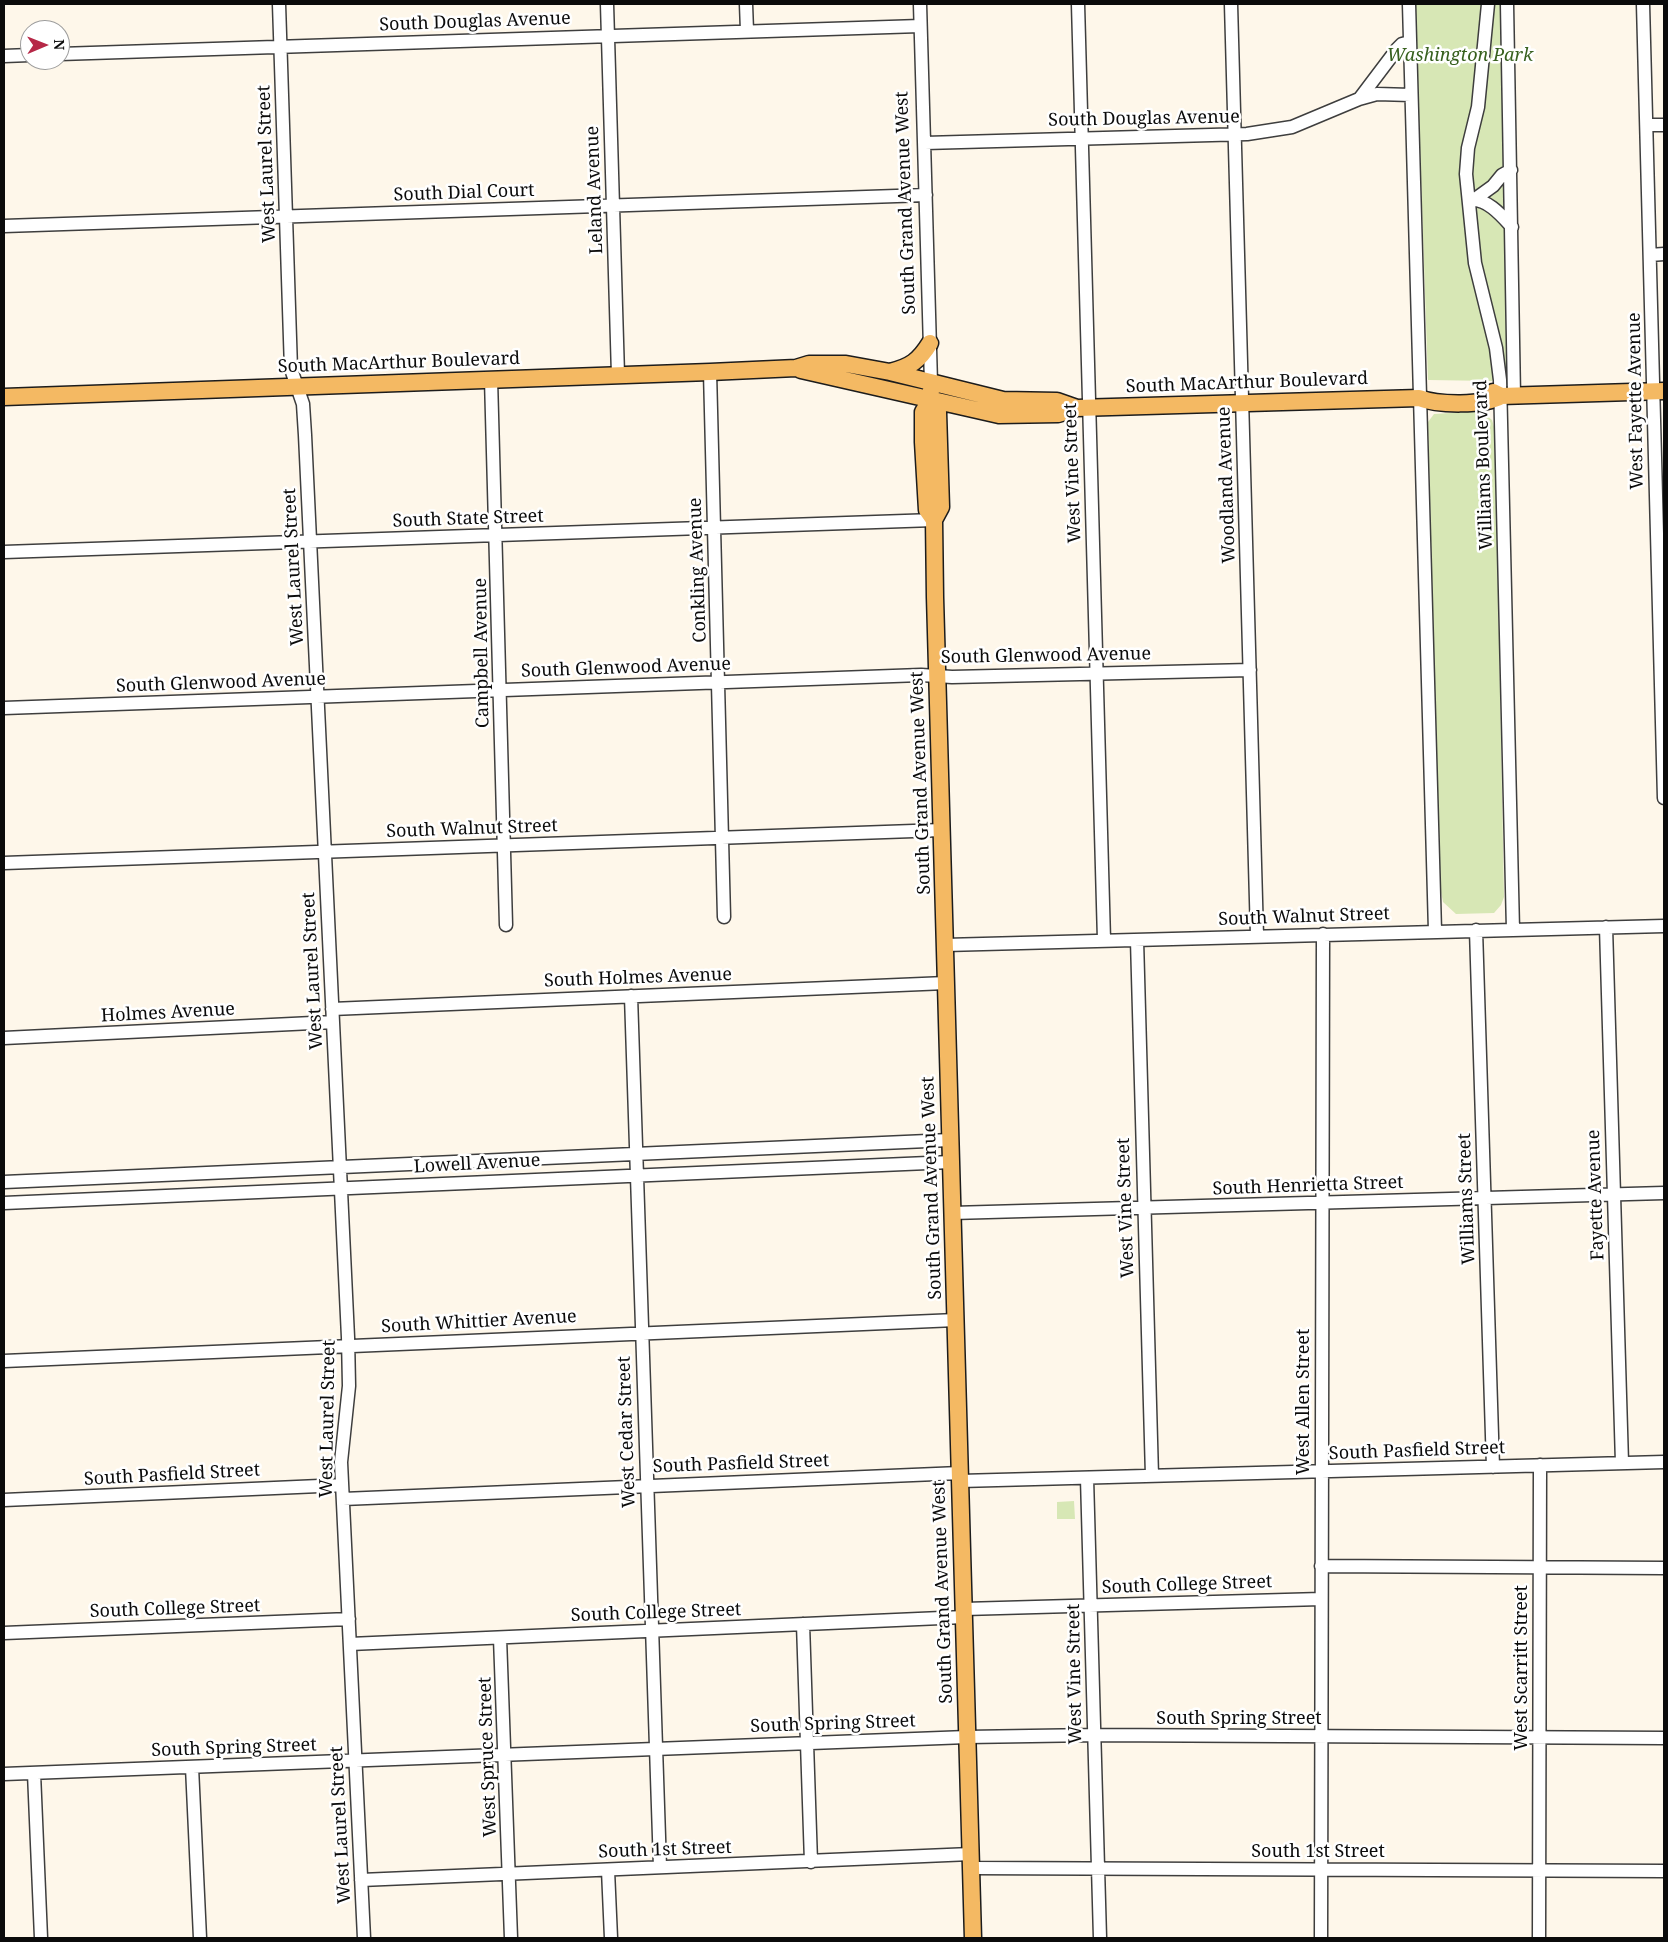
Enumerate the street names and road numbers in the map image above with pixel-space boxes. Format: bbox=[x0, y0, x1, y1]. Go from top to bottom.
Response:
street label: South Douglas Avenue bbox=[379, 8, 571, 36]
street label: West Laurel Street bbox=[253, 85, 281, 243]
street label: South Grand Avenue West bbox=[891, 91, 921, 315]
street label: South Douglas Avenue bbox=[1048, 107, 1240, 131]
street label: Leland Avenue bbox=[582, 126, 608, 254]
street label: South Dial Court bbox=[393, 180, 535, 206]
street label: West Fayette Avenue bbox=[1624, 312, 1648, 490]
street label: South MacArthur Boulevard bbox=[278, 348, 520, 378]
street label: South MacArthur Boulevard bbox=[1126, 368, 1368, 398]
street label: Williams Boulevard bbox=[1470, 379, 1498, 551]
street label: West Vine Street bbox=[1060, 402, 1086, 544]
street label: Woodland Avenue bbox=[1213, 406, 1241, 564]
street label: West Laurel Street bbox=[279, 488, 309, 646]
street label: Conkling Avenue bbox=[685, 497, 711, 643]
street label: South State Street bbox=[392, 506, 544, 532]
street label: Campbell Avenue bbox=[470, 578, 494, 728]
street label: South Glenwood Avenue bbox=[941, 643, 1151, 669]
street label: South Glenwood Avenue bbox=[521, 654, 731, 682]
street label: South Glenwood Avenue bbox=[116, 669, 326, 697]
street label: South Grand Avenue West bbox=[906, 671, 936, 895]
street label: South Walnut Street bbox=[386, 815, 558, 843]
street label: West Laurel Street bbox=[298, 892, 328, 1050]
street label: South Walnut Street bbox=[1218, 903, 1390, 931]
street label: South Holmes Avenue bbox=[544, 964, 732, 992]
street label: Holmes Avenue bbox=[101, 999, 235, 1027]
street label: South Grand Avenue West bbox=[917, 1076, 947, 1300]
street label: Fayette Avenue bbox=[1583, 1129, 1609, 1261]
street label: Williams Street bbox=[1454, 1133, 1480, 1265]
street label: West Vine Street bbox=[1113, 1137, 1139, 1279]
street label: Lowell Avenue bbox=[413, 1150, 541, 1178]
street label: South Henrietta Street bbox=[1212, 1172, 1404, 1200]
street label: South Whittier Avenue bbox=[381, 1306, 577, 1338]
street label: West Allen Street bbox=[1293, 1329, 1315, 1475]
street label: West Laurel Street bbox=[316, 1340, 340, 1498]
street label: West Cedar Street bbox=[614, 1356, 640, 1508]
street label: South Pasfield Street bbox=[1329, 1437, 1505, 1465]
street label: South Pasfield Street bbox=[653, 1450, 829, 1478]
street label: South Pasfield Street bbox=[83, 1460, 261, 1490]
street label: South Grand Avenue West bbox=[928, 1480, 958, 1704]
street label: South College Street bbox=[1101, 1571, 1273, 1599]
street label: West Scarritt Street bbox=[1511, 1585, 1533, 1751]
street label: South College Street bbox=[89, 1595, 261, 1623]
street label: South College Street bbox=[570, 1599, 742, 1627]
street label: West Vine Street bbox=[1063, 1604, 1087, 1744]
street label: West Spruce Street bbox=[474, 1676, 502, 1838]
street label: South Spring Street bbox=[1156, 1708, 1322, 1730]
street label: South Spring Street bbox=[750, 1710, 916, 1738]
street label: South Spring Street bbox=[151, 1734, 317, 1762]
street label: West Laurel Street bbox=[326, 1746, 356, 1904]
street label: South 1st Street bbox=[598, 1837, 732, 1863]
street label: South 1st Street bbox=[1251, 1841, 1385, 1863]

